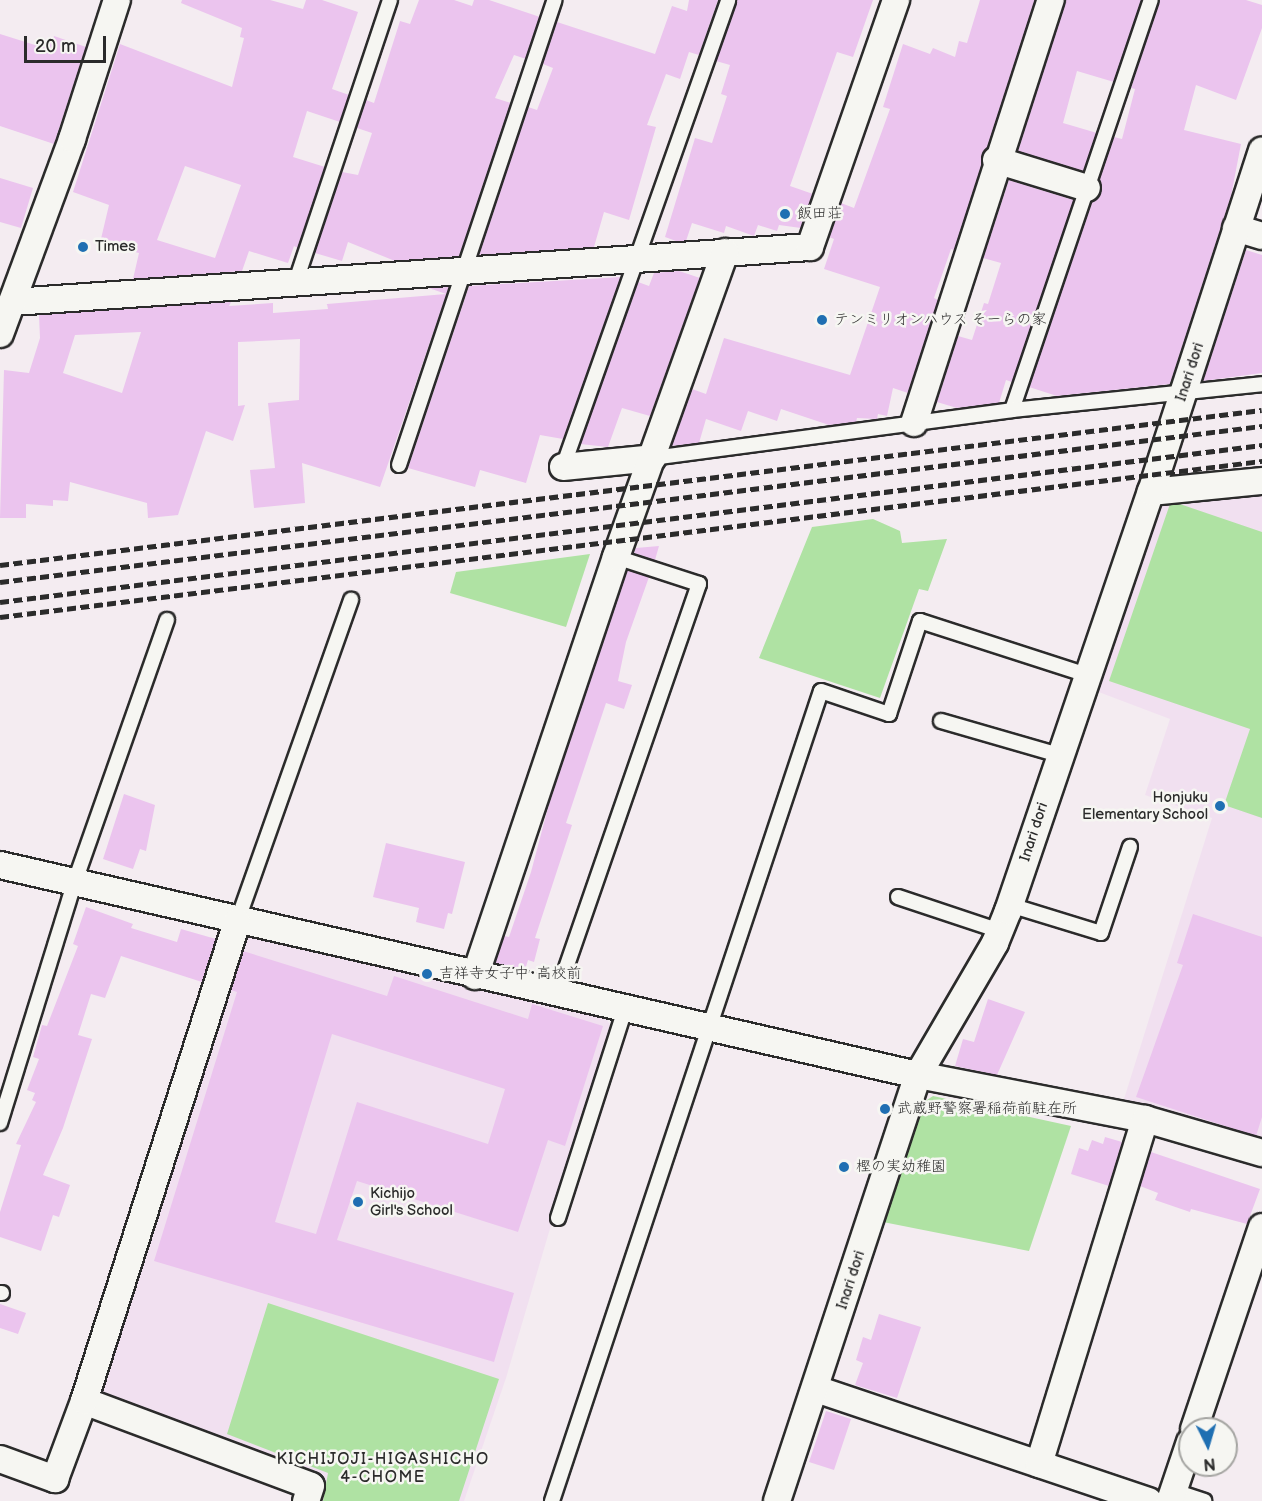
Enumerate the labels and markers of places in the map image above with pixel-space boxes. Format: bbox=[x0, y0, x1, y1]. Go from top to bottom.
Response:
place label: 飯田荘 bbox=[797, 205, 842, 223]
marker: 飯田荘 bbox=[778, 207, 792, 221]
place label: Times bbox=[95, 238, 136, 256]
marker: Times bbox=[76, 240, 90, 254]
place label: テンミリオンハウス そーらの家 bbox=[834, 311, 1048, 329]
marker: テンミリオンハウス そーらの家 bbox=[815, 313, 829, 327]
place label: Honjuku Elementary School bbox=[1081, 788, 1208, 823]
marker: Honjuku Elementary School bbox=[1213, 799, 1227, 813]
place label: 吉祥寺女子中･高校前 bbox=[439, 965, 581, 983]
marker: 吉祥寺女子中･高校前 bbox=[420, 967, 434, 981]
place label: 武蔵野警察署稲荷前駐在所 bbox=[897, 1100, 1077, 1118]
marker: 武蔵野警察署稲荷前駐在所 bbox=[878, 1102, 892, 1116]
place label: 樫の実幼稚園 bbox=[856, 1158, 946, 1176]
marker: 樫の実幼稚園 bbox=[837, 1160, 851, 1174]
place label: Kichijo Girl's School bbox=[370, 1184, 453, 1219]
marker: Kichijo Girl's School bbox=[351, 1195, 365, 1209]

